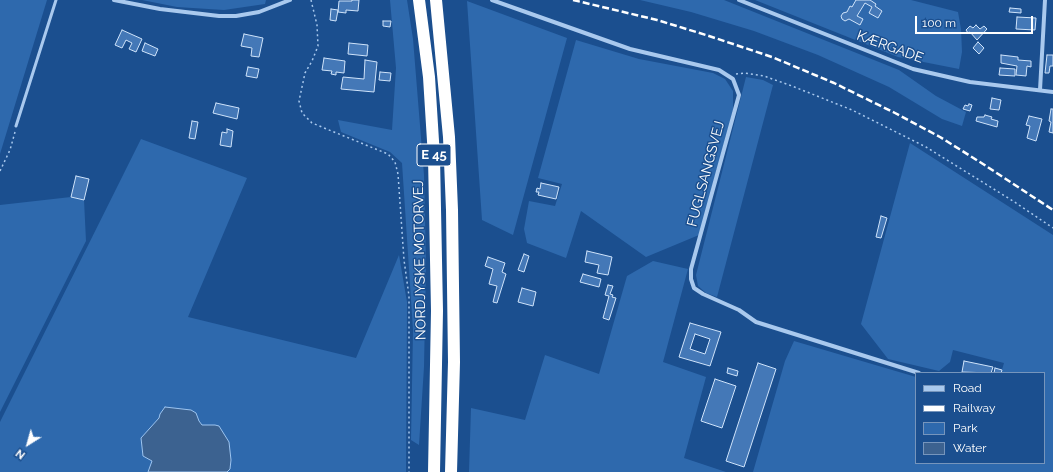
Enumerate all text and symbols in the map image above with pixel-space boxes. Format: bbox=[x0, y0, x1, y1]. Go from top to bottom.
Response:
scale bar bbox=[917, 8, 1035, 34]
text: 100 m bbox=[922, 16, 956, 30]
street label: KÆRGADE bbox=[854, 27, 926, 67]
street label: FUGLSANGSVEJ bbox=[684, 119, 728, 229]
road number: E 45 bbox=[417, 144, 451, 166]
street label: NORDJYSKE MOTORVEJ bbox=[410, 180, 430, 340]
legend bbox=[915, 372, 1045, 464]
text: Road bbox=[953, 381, 982, 395]
text: Railway bbox=[953, 401, 995, 415]
text: Park bbox=[953, 421, 978, 435]
north arrow bbox=[8, 424, 48, 464]
text: Water bbox=[953, 441, 987, 455]
text: N bbox=[13, 446, 28, 462]

